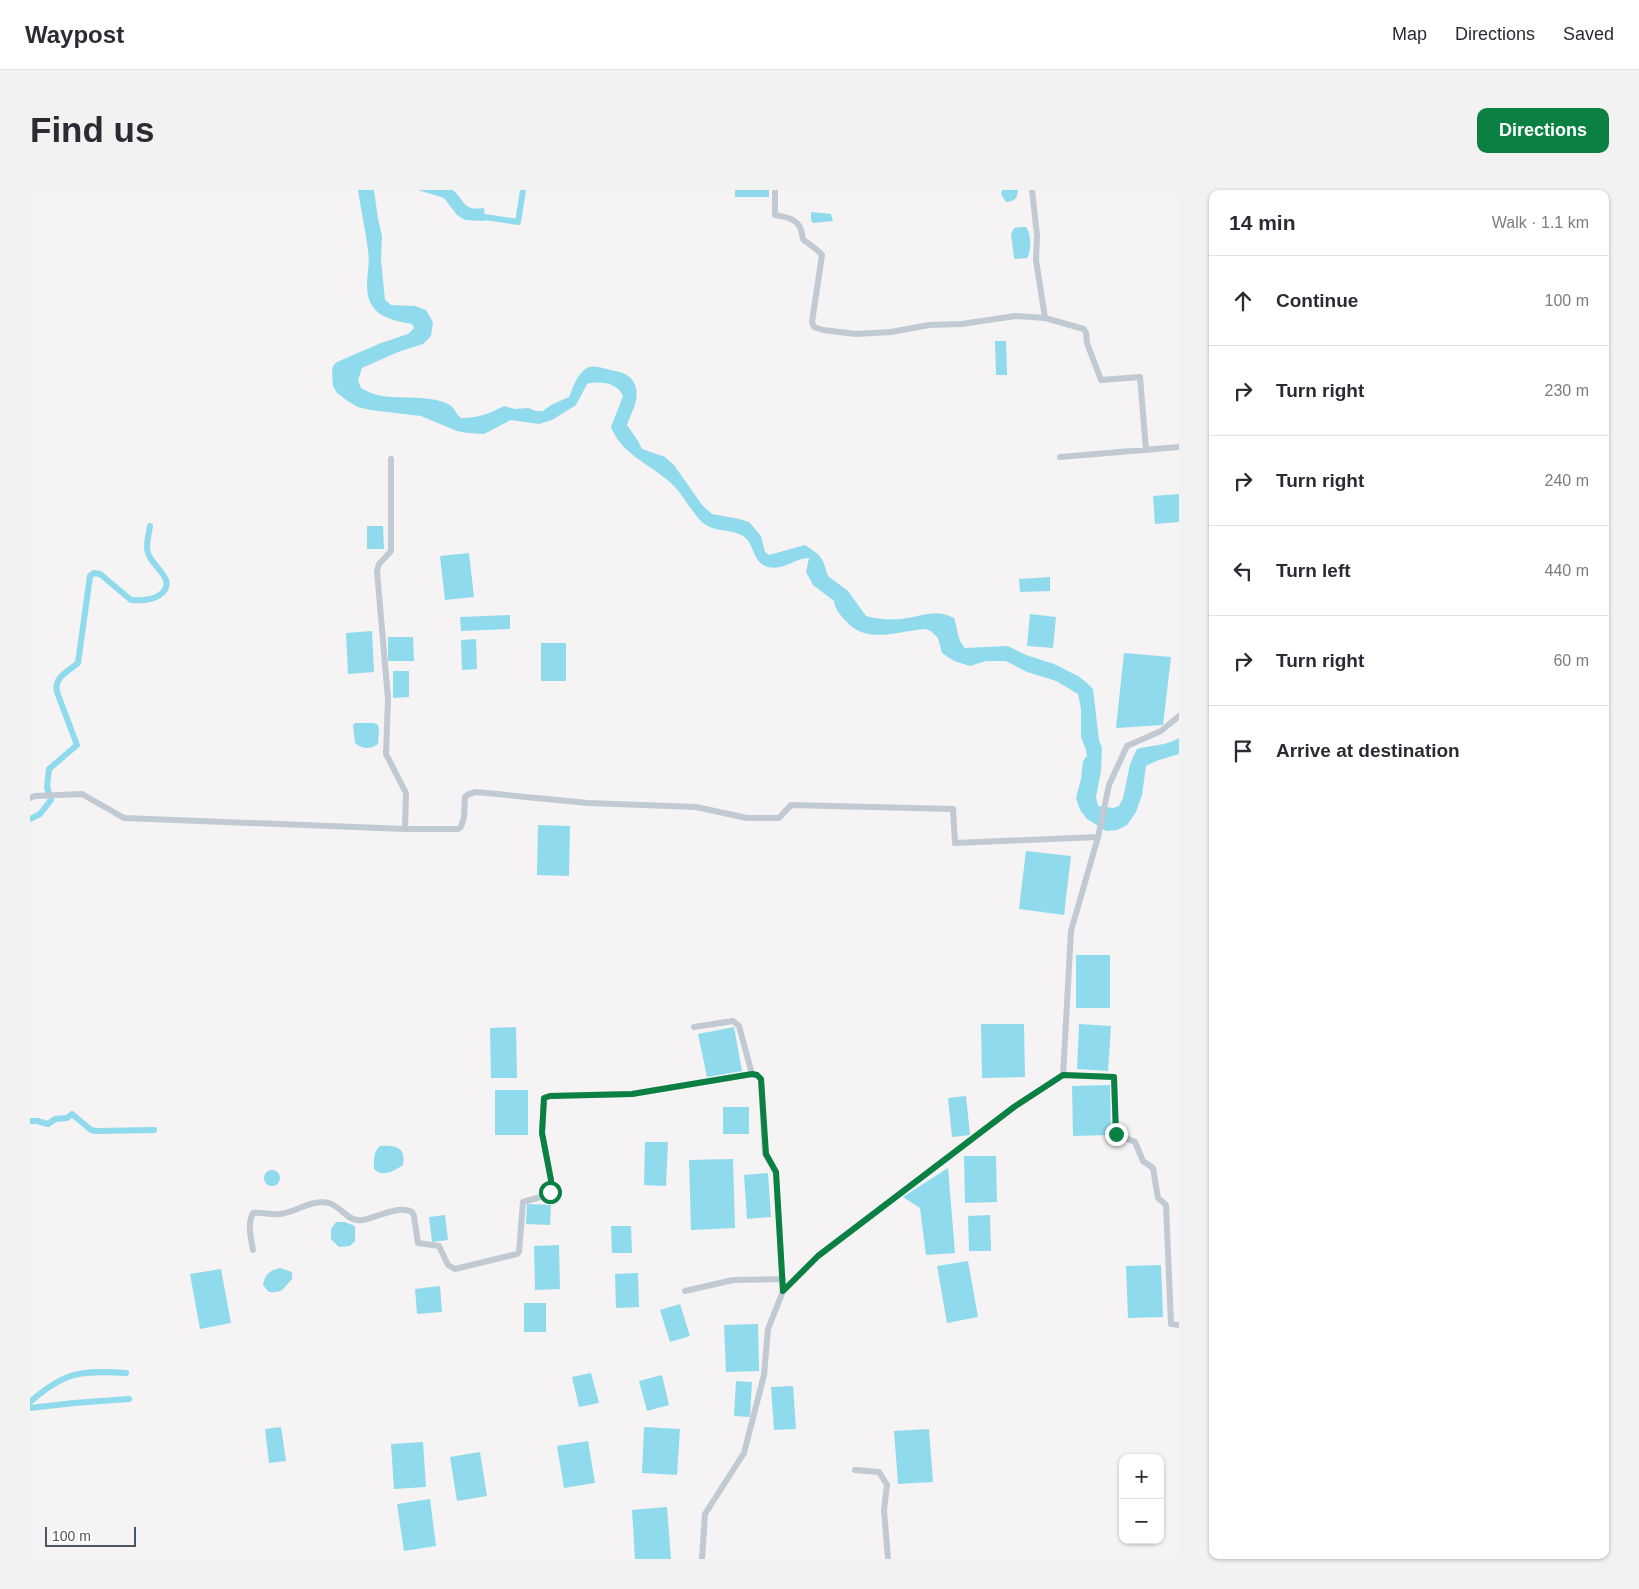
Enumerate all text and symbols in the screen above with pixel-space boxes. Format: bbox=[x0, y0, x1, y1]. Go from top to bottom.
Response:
text: Waypost bbox=[25, 21, 124, 48]
text: Map bbox=[1392, 24, 1427, 44]
text: Directions bbox=[1455, 24, 1535, 44]
text: Saved bbox=[1563, 24, 1614, 44]
button: Directions bbox=[1477, 108, 1609, 153]
text: Find us bbox=[30, 110, 154, 149]
text: 14 min bbox=[1229, 211, 1296, 234]
text: Walk · 1.1 km bbox=[1492, 214, 1589, 231]
icon: ahead bbox=[1229, 287, 1257, 315]
text: Continue bbox=[1276, 290, 1358, 311]
text: 100 m bbox=[1545, 292, 1589, 309]
icon: right bbox=[1229, 377, 1257, 405]
text: Turn right bbox=[1276, 380, 1364, 401]
text: 230 m bbox=[1545, 382, 1589, 399]
icon: right bbox=[1229, 467, 1257, 495]
text: Turn right bbox=[1276, 470, 1364, 491]
text: 240 m bbox=[1545, 472, 1589, 489]
icon: left bbox=[1229, 557, 1257, 585]
text: Turn left bbox=[1276, 560, 1351, 581]
text: 440 m bbox=[1545, 562, 1589, 579]
icon: right bbox=[1229, 647, 1257, 675]
text: Turn right bbox=[1276, 650, 1364, 671]
text: 60 m bbox=[1553, 652, 1589, 669]
icon: arrive bbox=[1229, 737, 1257, 765]
text: Arrive at destination bbox=[1276, 740, 1460, 761]
route end bbox=[1105, 1123, 1128, 1146]
route start bbox=[539, 1181, 562, 1204]
map controls bbox=[1119, 1454, 1164, 1544]
button: + bbox=[1119, 1454, 1164, 1499]
button: − bbox=[1119, 1499, 1164, 1544]
scale bar bbox=[45, 1524, 136, 1547]
text: 100 m bbox=[52, 1528, 91, 1544]

